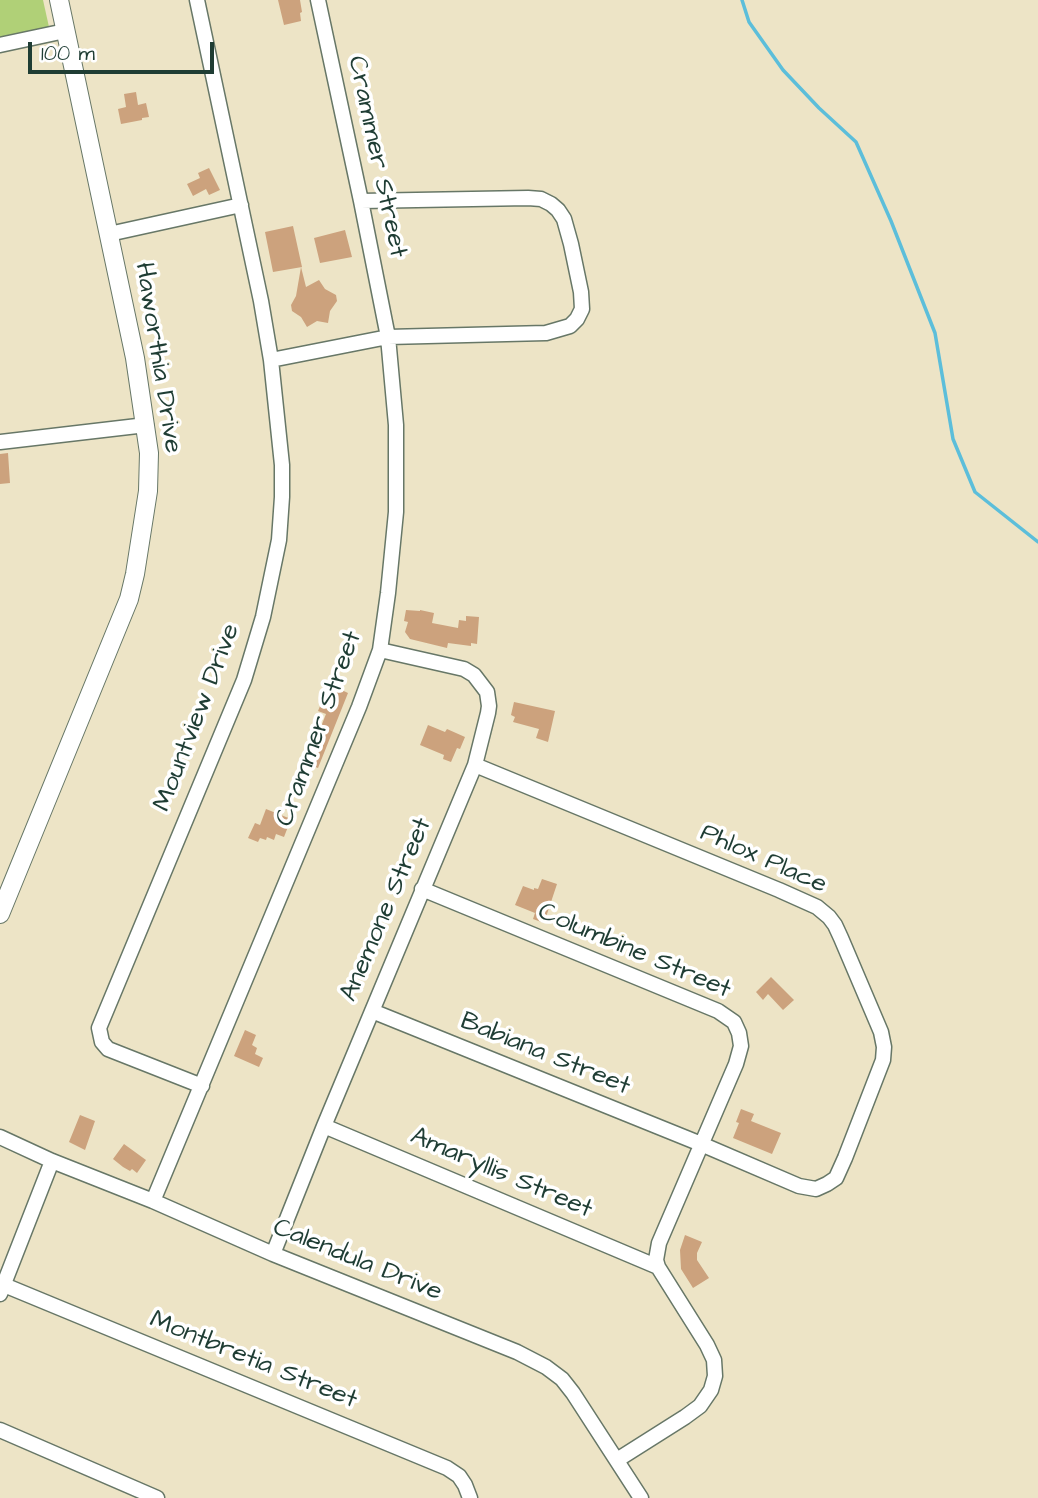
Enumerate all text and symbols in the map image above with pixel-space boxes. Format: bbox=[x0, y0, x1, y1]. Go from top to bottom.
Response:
scale bar bbox=[32, 28, 217, 72]
text: 100 m bbox=[41, 39, 95, 68]
street label: Crammer Street bbox=[339, 53, 413, 261]
street label: Haworthia Drive bbox=[127, 260, 187, 456]
street label: Mountview Drive bbox=[148, 620, 248, 816]
street label: Crammer Street bbox=[270, 627, 370, 831]
street label: Anemone Street bbox=[334, 814, 440, 1006]
street label: Phlox Place bbox=[695, 818, 831, 902]
street label: Columbine Street bbox=[533, 897, 735, 1007]
street label: Babiana Street bbox=[456, 1007, 634, 1103]
street label: Amaryllis Street bbox=[405, 1122, 597, 1226]
street label: Calendula Drive bbox=[268, 1213, 446, 1309]
street label: Montbretia Street bbox=[145, 1305, 361, 1417]

